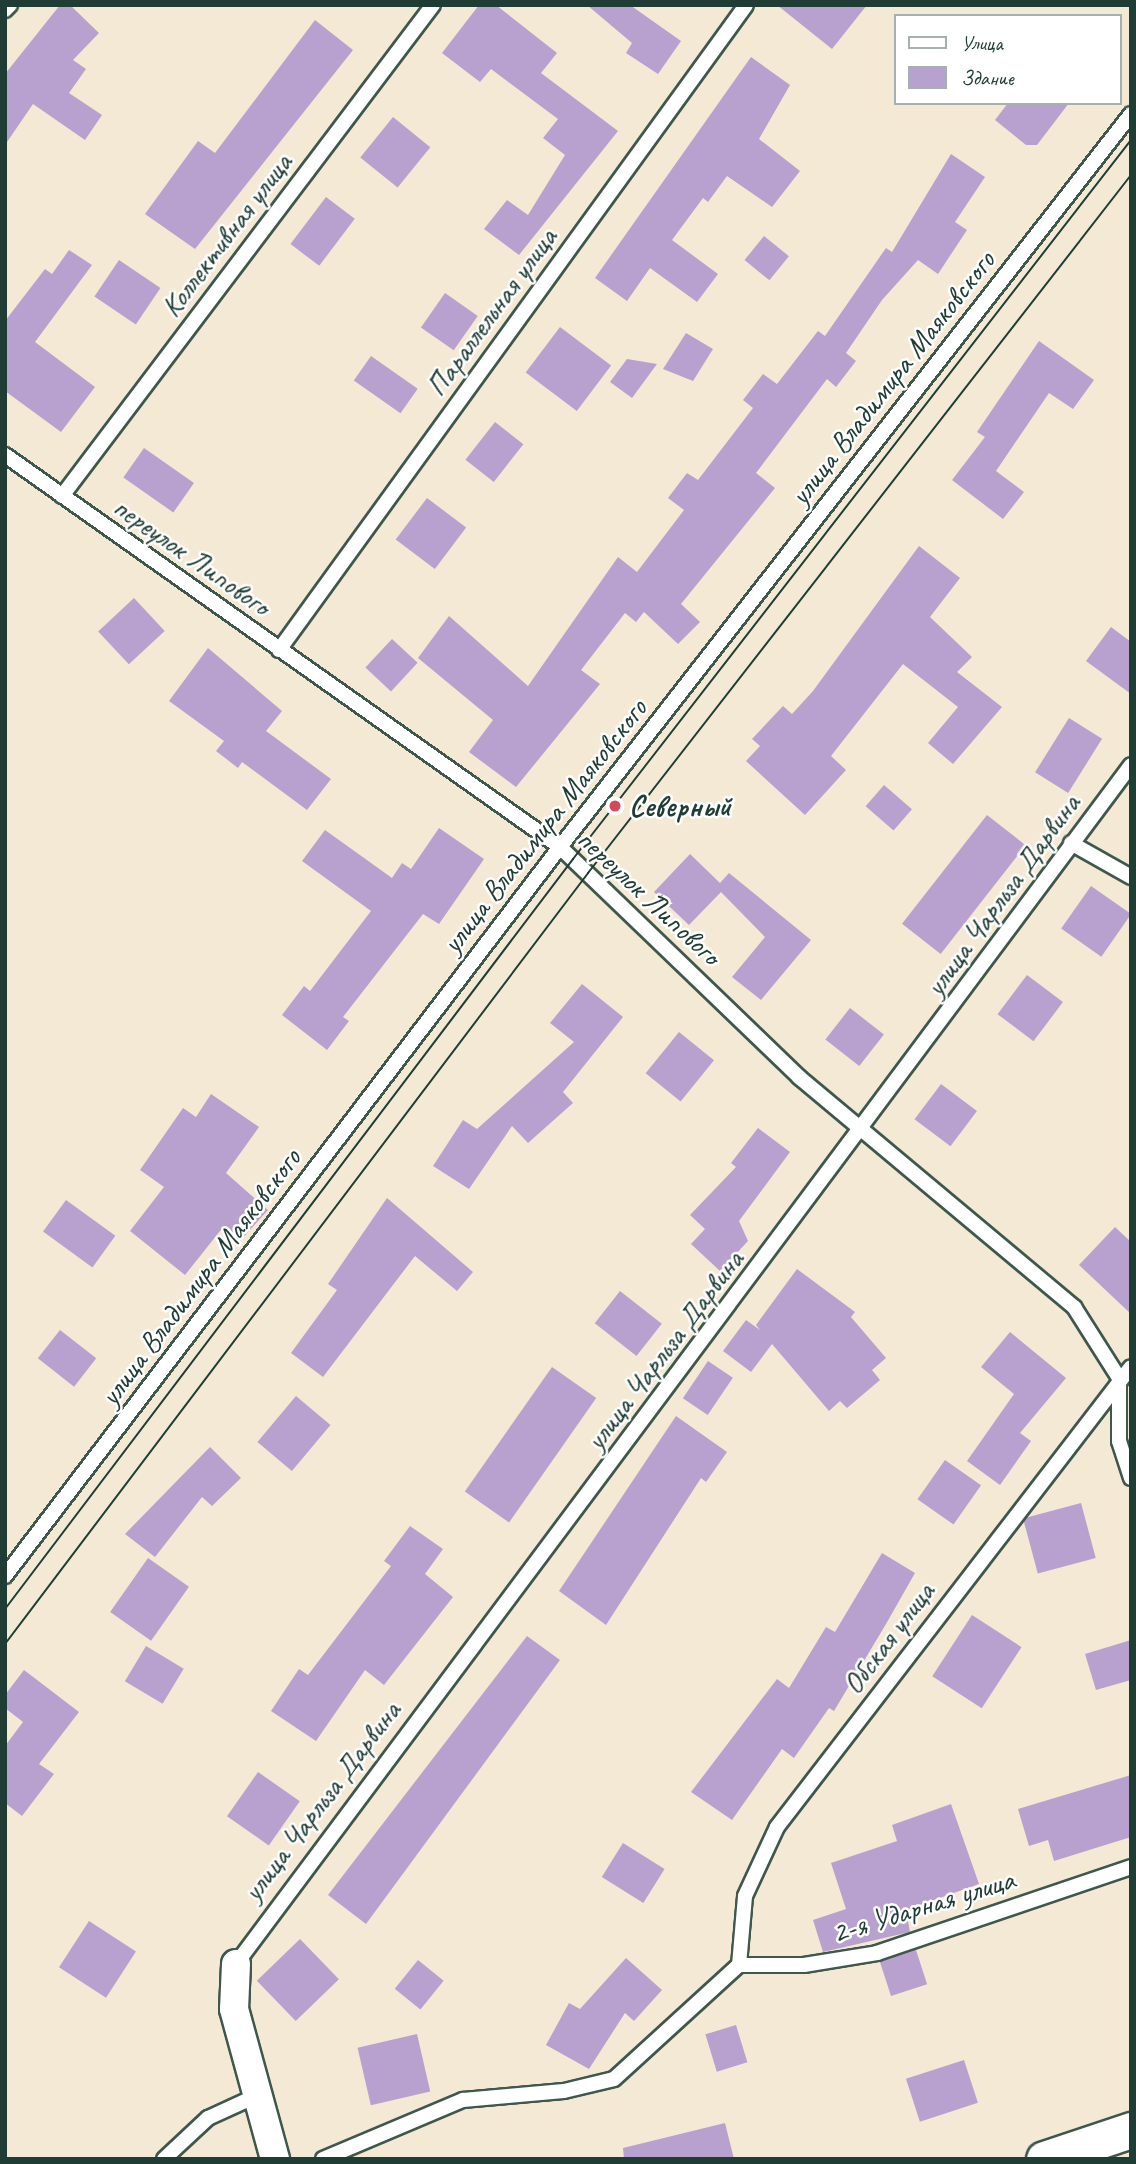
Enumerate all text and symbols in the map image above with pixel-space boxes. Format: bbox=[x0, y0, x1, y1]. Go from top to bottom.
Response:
legend bbox=[894, 14, 1122, 105]
text: Улица bbox=[961, 30, 1003, 56]
text: Здание bbox=[961, 65, 1014, 91]
street label: Коллективная улица bbox=[152, 145, 300, 325]
street label: Параллельная улица bbox=[417, 220, 565, 404]
street label: улица Владимира Маяковского bbox=[782, 244, 1002, 512]
street label: переулок Липового bbox=[108, 490, 276, 622]
street label: улица Владимира Маяковского bbox=[434, 692, 654, 960]
street label: улица Чарльза Дарвина bbox=[916, 786, 1088, 1004]
place label: Северный bbox=[629, 788, 731, 824]
marker: Северный bbox=[607, 798, 623, 814]
street label: переулок Липового bbox=[571, 823, 727, 971]
street label: улица Владимира Маяковского bbox=[92, 1142, 308, 1412]
street label: улица Чарльза Дарвина bbox=[576, 1242, 752, 1458]
street label: Обская улица bbox=[834, 1574, 942, 1702]
street label: улица Чарльза Дарвина bbox=[233, 1693, 409, 1909]
street label: 2-я Ударная улица bbox=[826, 1861, 1020, 1951]

